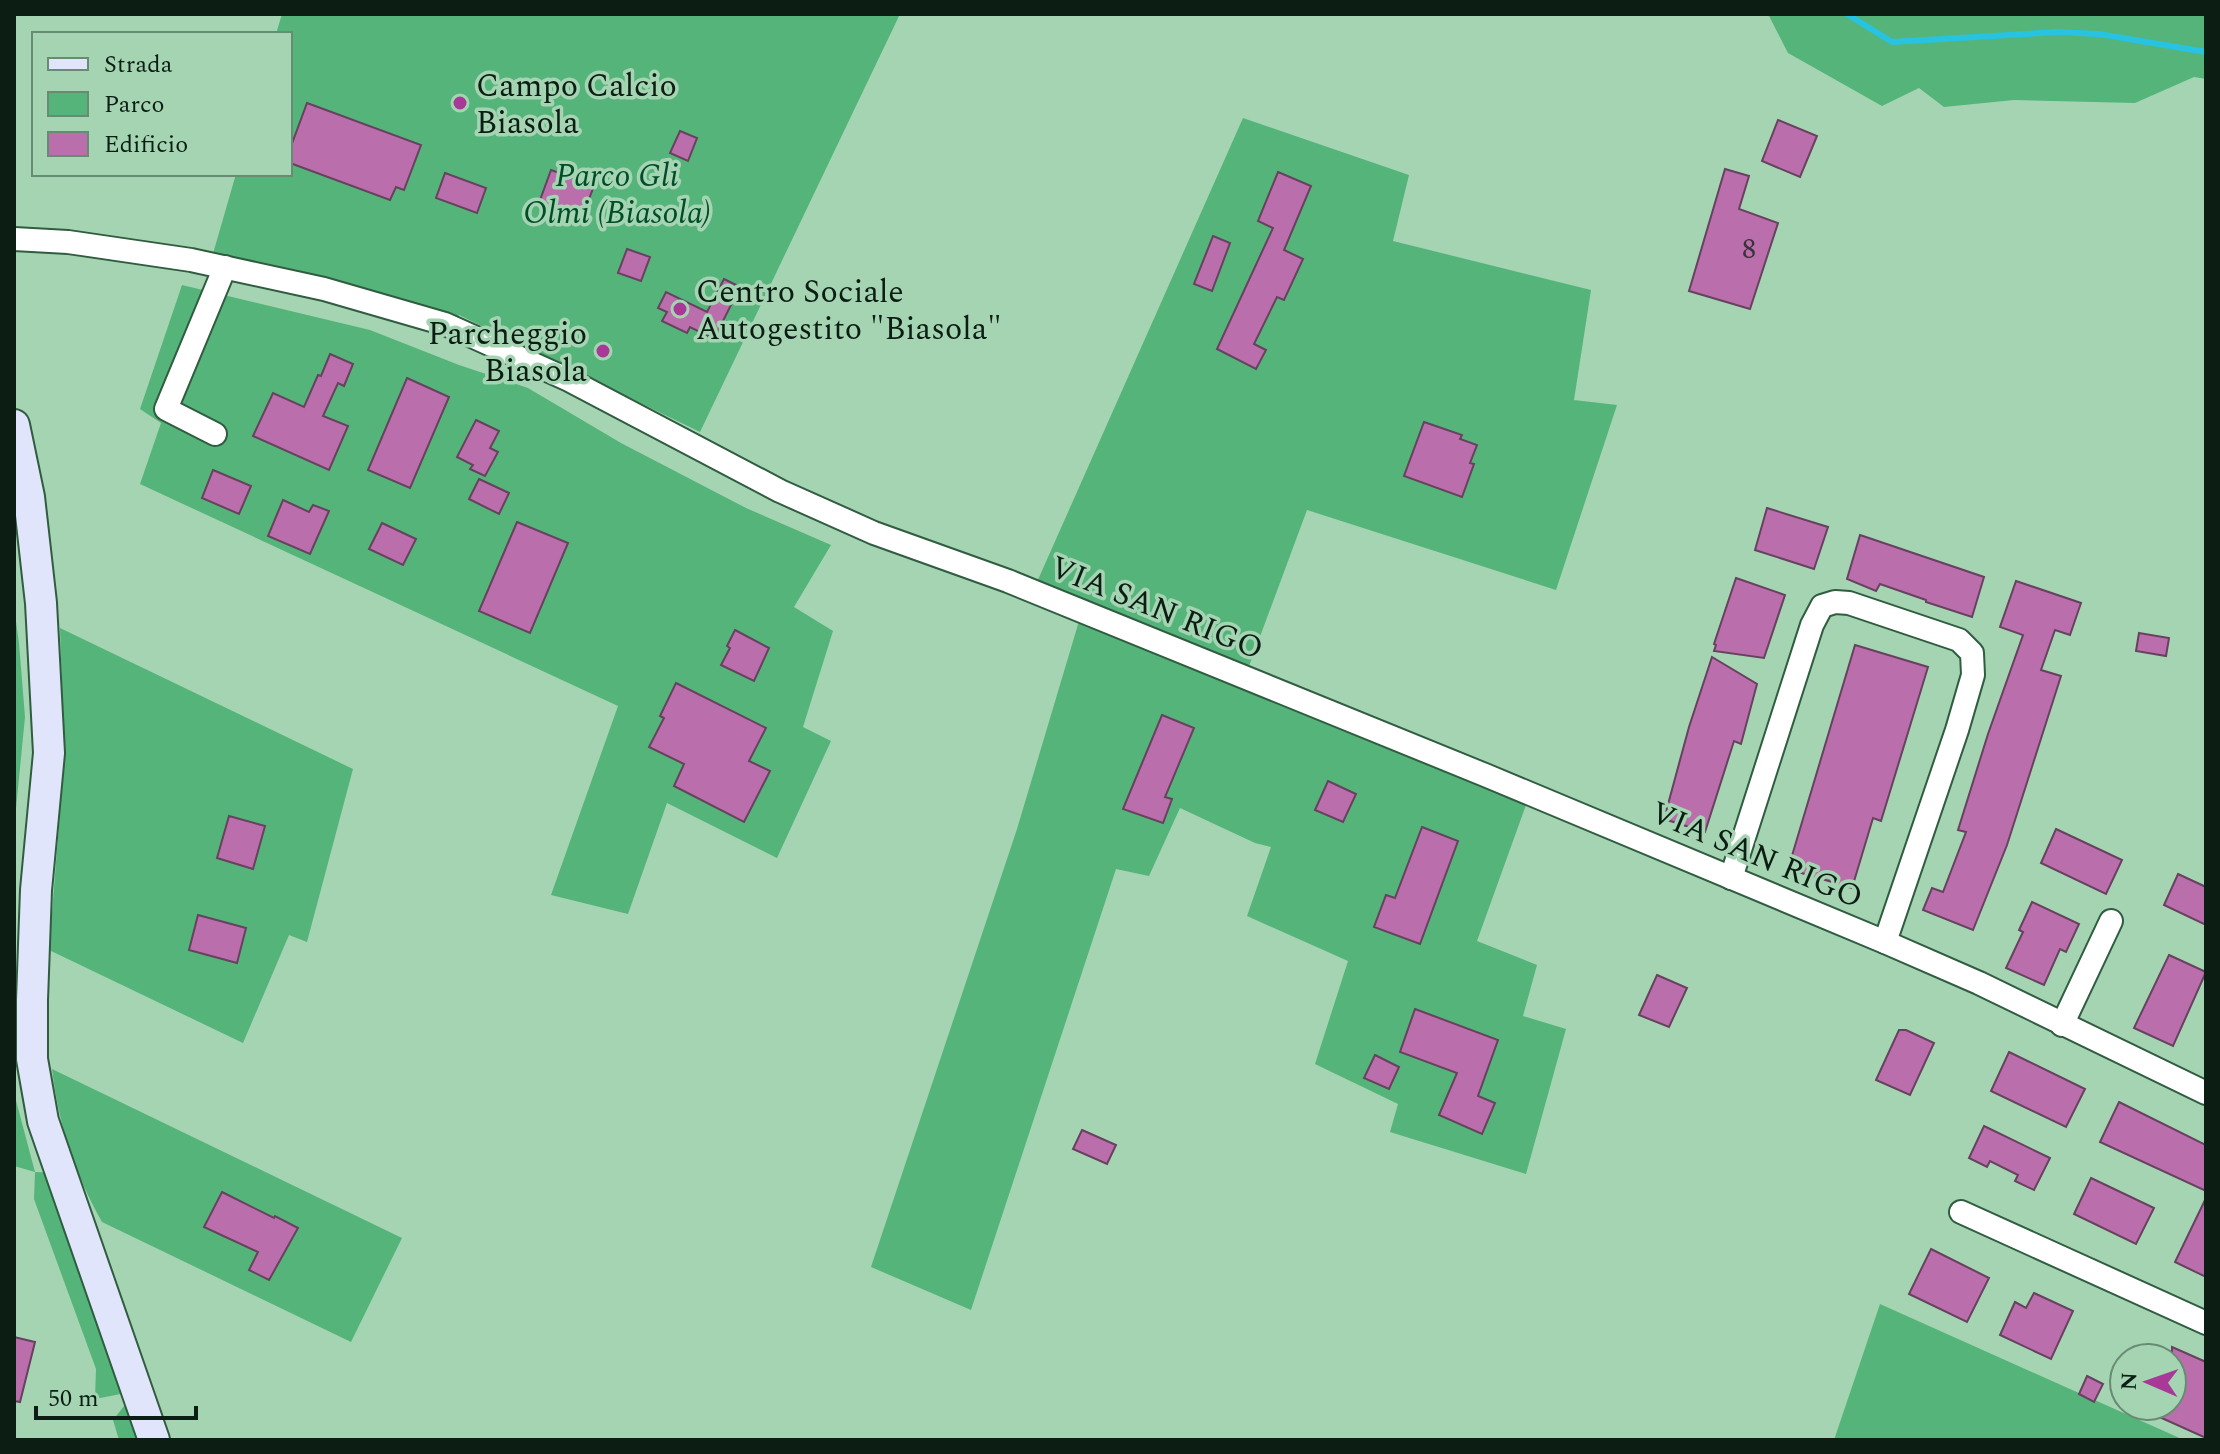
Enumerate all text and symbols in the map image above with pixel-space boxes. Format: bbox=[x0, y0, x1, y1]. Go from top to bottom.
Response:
legend bbox=[32, 32, 292, 176]
text: Strada bbox=[104, 47, 173, 83]
place label: Campo Calcio Biasola bbox=[476, 62, 677, 148]
text: Parco bbox=[104, 87, 165, 123]
marker: Campo Calcio Biasola bbox=[451, 94, 469, 112]
text: Edificio bbox=[104, 127, 188, 163]
park label: Parco Gli Olmi (Biasola) bbox=[523, 152, 711, 238]
house number: 8 bbox=[1742, 228, 1756, 271]
place label: Centro Sociale Autogestito "Biasola" bbox=[696, 268, 1002, 354]
marker: Centro Sociale Autogestito "Biasola" bbox=[671, 300, 689, 318]
place label: Parcheggio Biasola bbox=[428, 310, 587, 396]
marker: Parcheggio Biasola bbox=[594, 342, 612, 360]
street label: VIA SAN RIGO bbox=[1042, 543, 1271, 674]
street label: VIA SAN RIGO bbox=[1643, 789, 1870, 922]
north arrow bbox=[2108, 1342, 2188, 1422]
scale bar bbox=[36, 1370, 196, 1420]
text: N bbox=[2113, 1372, 2146, 1391]
text: 50 m bbox=[48, 1381, 99, 1417]

